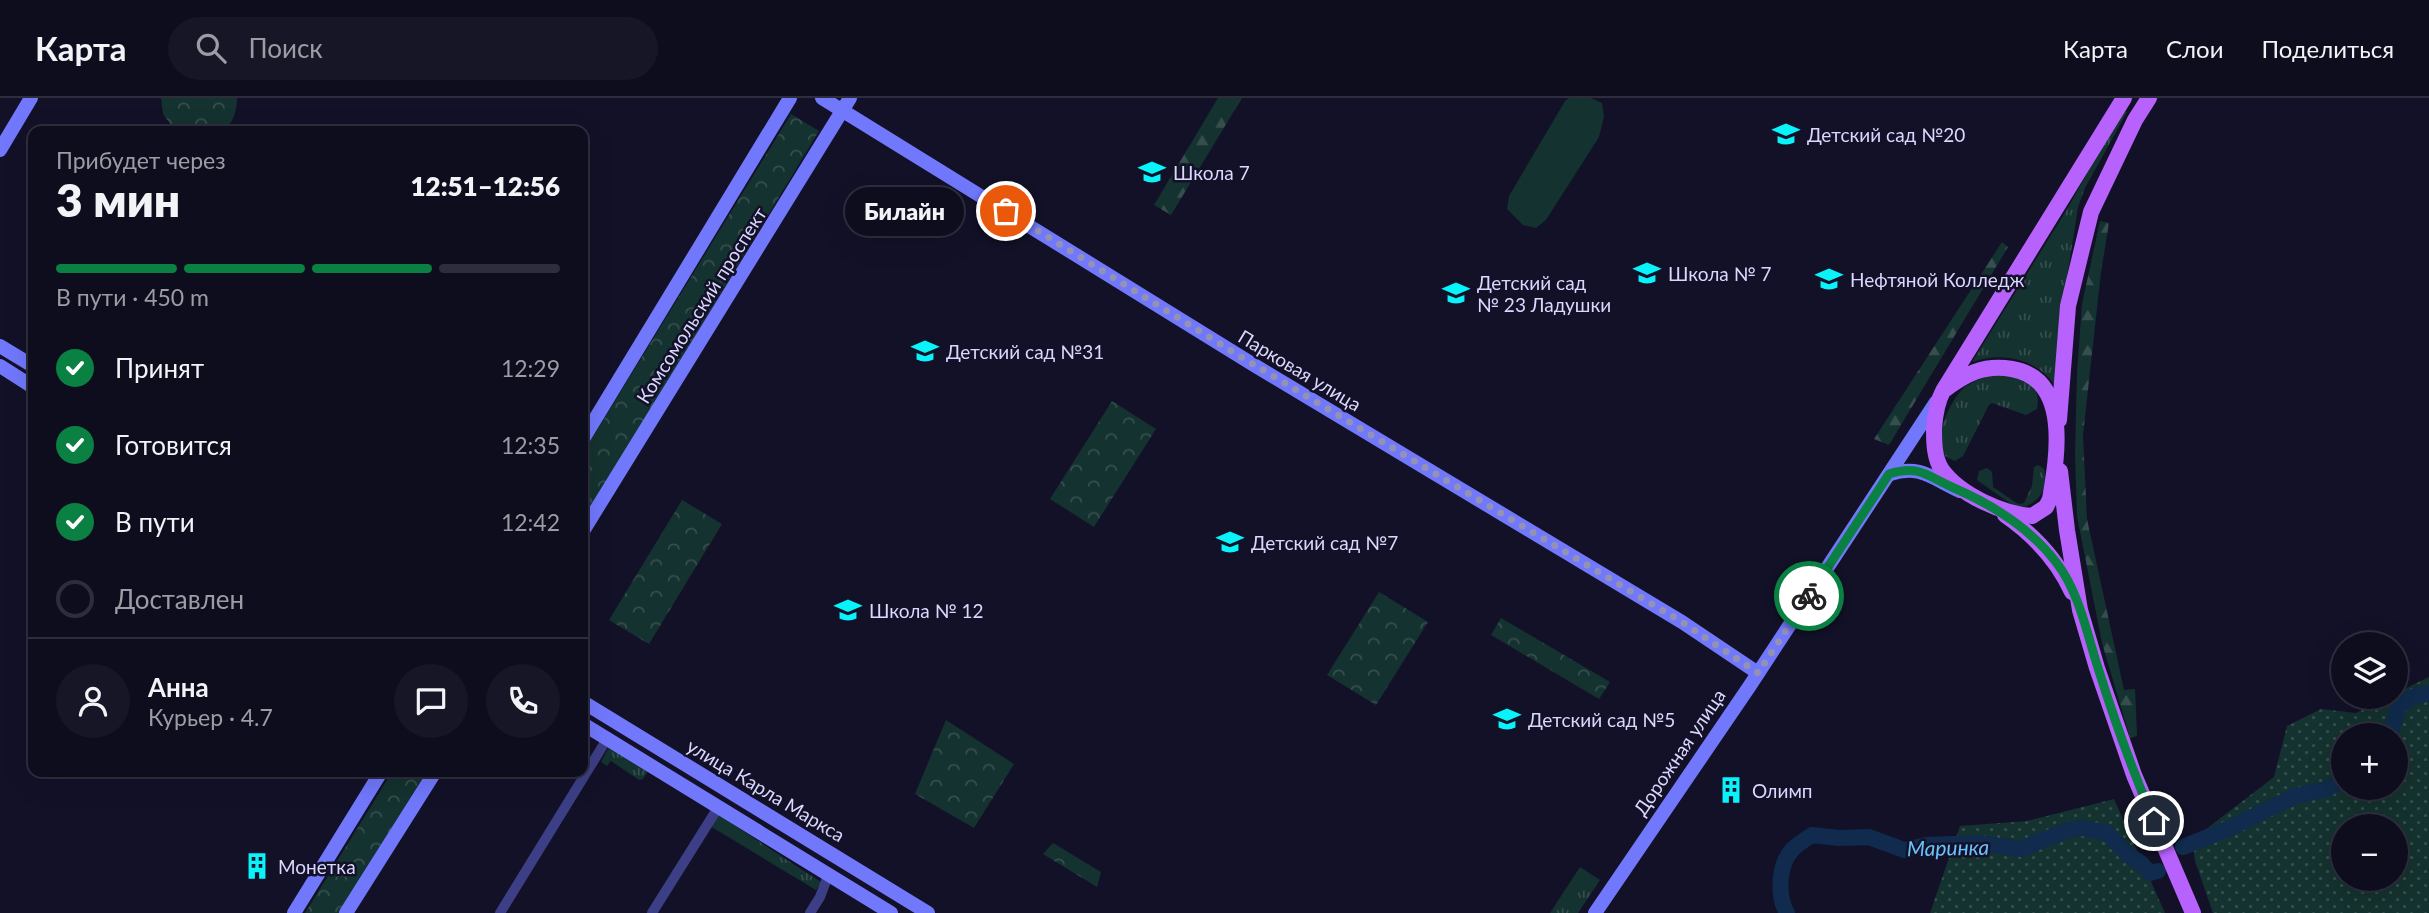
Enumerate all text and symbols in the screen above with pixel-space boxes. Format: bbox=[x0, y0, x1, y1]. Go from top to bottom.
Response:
search box bbox=[168, 17, 658, 80]
text: Карта bbox=[35, 28, 126, 68]
icon: search bbox=[192, 29, 230, 67]
text: Поиск bbox=[248, 32, 323, 64]
text: Карта bbox=[2063, 34, 2128, 63]
text: Слои bbox=[2166, 34, 2223, 63]
text: Поделиться bbox=[2261, 34, 2394, 63]
school or university icon: Детский сад №20 bbox=[1771, 119, 1801, 149]
place label: Детский сад №20 bbox=[1807, 123, 1965, 146]
text: Прибудет через bbox=[56, 146, 226, 174]
school or university icon: Школа 7 bbox=[1137, 157, 1167, 187]
place label: Школа 7 bbox=[1173, 161, 1250, 184]
text: 12:51–12:56 bbox=[410, 170, 560, 202]
text: 3 мин bbox=[56, 172, 180, 227]
pin bbox=[976, 181, 1036, 241]
callout: Билайн bbox=[845, 186, 964, 236]
icon: bag bbox=[987, 192, 1025, 230]
text: Билайн bbox=[864, 197, 945, 225]
street label: Комсомольский проспект bbox=[631, 202, 771, 407]
school or university icon: Школа № 7 bbox=[1632, 258, 1662, 288]
place label: Школа № 7 bbox=[1668, 262, 1772, 285]
school or university icon: Нефтяной Колледж bbox=[1814, 264, 1844, 294]
place label: Нефтяной Колледж bbox=[1850, 268, 2024, 291]
place label: Детский сад № 23 Ладушки bbox=[1477, 271, 1611, 316]
school or university icon: Детский сад № 23 Ладушки bbox=[1441, 278, 1471, 308]
text: В пути · 450 m bbox=[56, 283, 209, 311]
street label: Парковая улица bbox=[1234, 324, 1366, 416]
school or university icon: Детский сад №31 bbox=[910, 336, 940, 366]
place label: Детский сад №31 bbox=[946, 340, 1104, 363]
icon: check bbox=[56, 349, 94, 387]
text: Принят bbox=[115, 352, 204, 384]
text: 12:29 bbox=[501, 354, 560, 382]
icon: check bbox=[56, 426, 94, 464]
text: Готовится bbox=[115, 429, 232, 461]
text: 12:35 bbox=[501, 431, 560, 459]
icon: check bbox=[56, 503, 94, 541]
text: В пути bbox=[115, 506, 195, 538]
text: 12:42 bbox=[501, 508, 560, 536]
school or university icon: Детский сад №7 bbox=[1215, 527, 1245, 557]
place label: Детский сад №7 bbox=[1251, 531, 1398, 554]
courier bbox=[1774, 561, 1844, 631]
icon: bike bbox=[1790, 577, 1828, 615]
text: Доставлен bbox=[115, 583, 244, 615]
school or university icon: Школа № 12 bbox=[833, 595, 863, 625]
place label: Школа № 12 bbox=[869, 599, 984, 622]
map controls bbox=[2331, 632, 2408, 891]
button: layers bbox=[2331, 632, 2408, 709]
button: person bbox=[56, 664, 130, 738]
button: chat bbox=[394, 664, 468, 738]
button: phone bbox=[486, 664, 560, 738]
text: Анна bbox=[148, 671, 209, 703]
street label: Дорожная улица bbox=[1628, 684, 1730, 820]
text: Курьер · 4.7 bbox=[148, 703, 273, 731]
school or university icon: Детский сад №5 bbox=[1492, 704, 1522, 734]
place label: Детский сад №5 bbox=[1528, 708, 1675, 731]
button: + bbox=[2331, 723, 2408, 800]
street label: улица Карла Маркса bbox=[683, 734, 849, 846]
building icon: Олимп bbox=[1716, 775, 1746, 805]
place label: Олимп bbox=[1752, 779, 1813, 802]
pin bbox=[2124, 791, 2184, 851]
icon: home bbox=[2135, 802, 2173, 840]
button: − bbox=[2331, 814, 2408, 891]
water label: Маринка bbox=[1907, 834, 1989, 860]
building icon: Монетка bbox=[242, 851, 272, 881]
place label: Монетка bbox=[278, 855, 356, 878]

